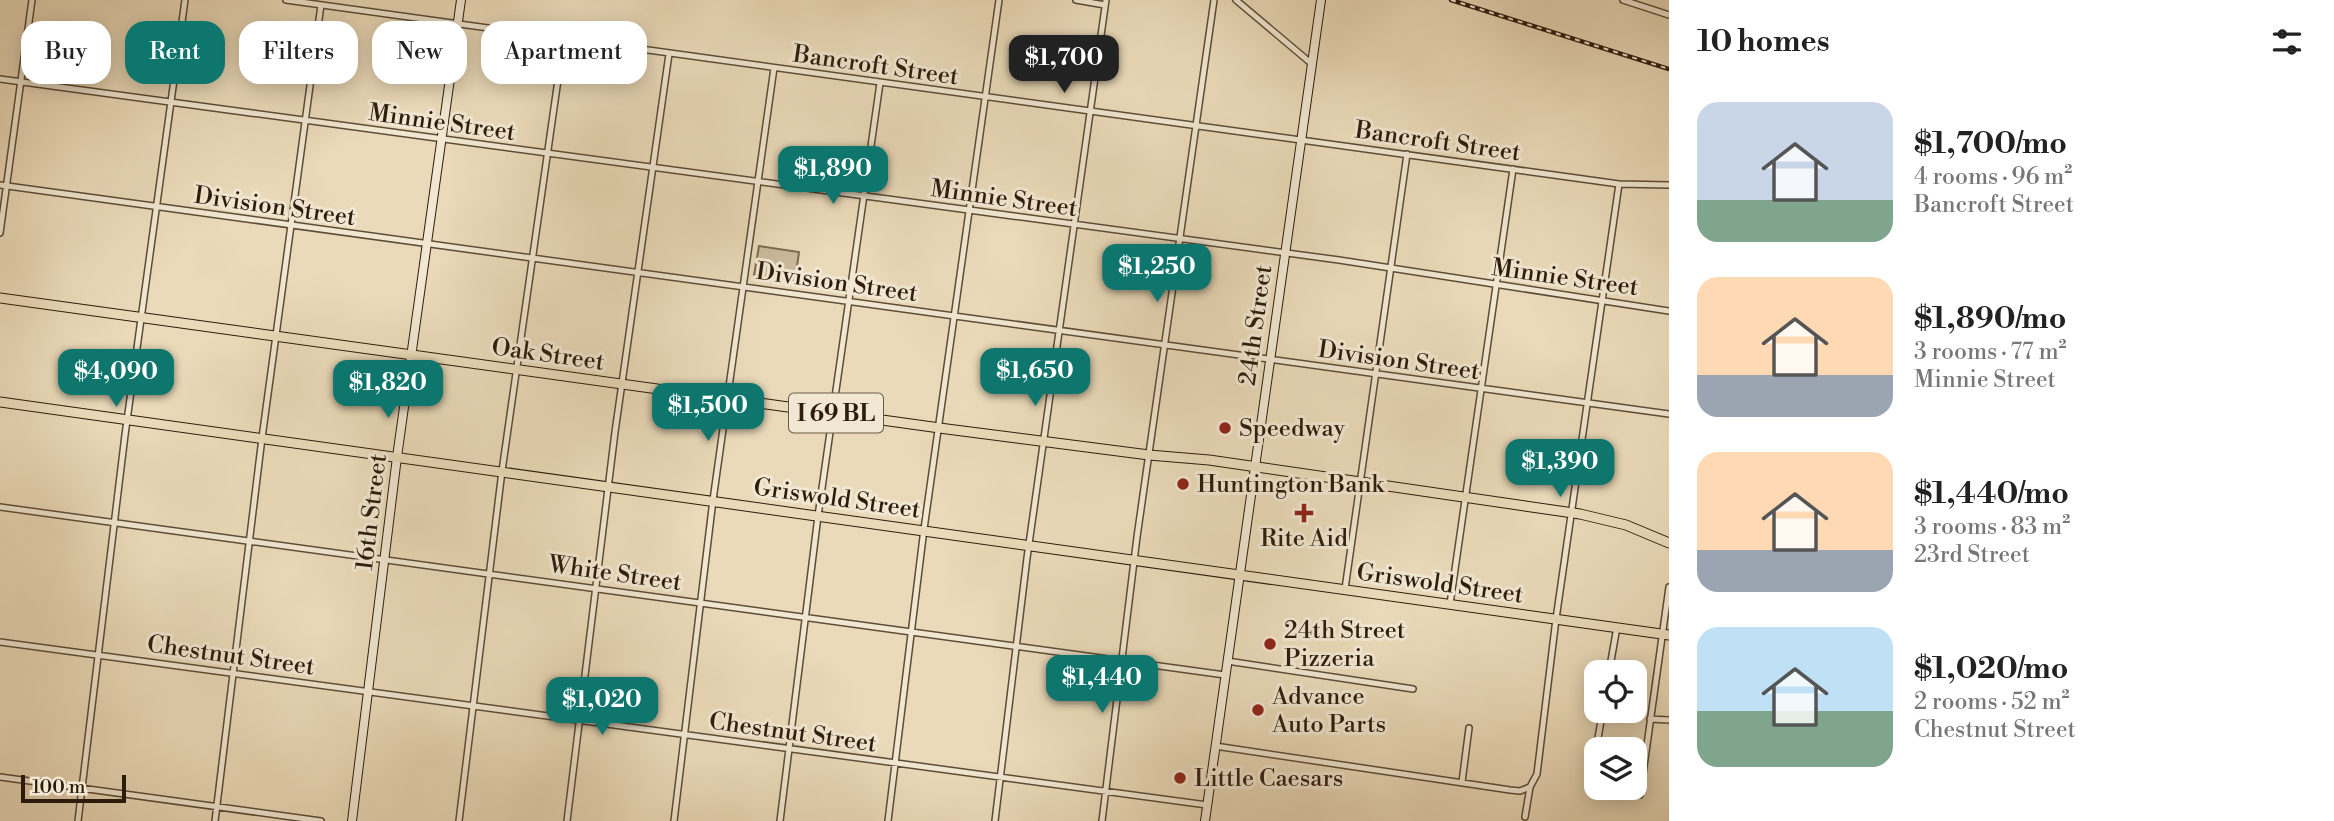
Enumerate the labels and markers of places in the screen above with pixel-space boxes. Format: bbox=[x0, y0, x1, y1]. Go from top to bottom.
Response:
pin: $1,700 bbox=[1007, 36, 1121, 95]
pin: $1,890 bbox=[776, 146, 890, 206]
pin: $1,250 bbox=[1100, 244, 1214, 304]
pin: $1,650 bbox=[978, 348, 1092, 408]
pin: $4,090 bbox=[59, 350, 173, 409]
pin: $1,820 bbox=[331, 360, 445, 420]
pin: $1,500 bbox=[651, 384, 765, 443]
place label: Speedway bbox=[1239, 414, 1345, 444]
marker: Speedway bbox=[1217, 420, 1233, 436]
pin: $1,390 bbox=[1503, 440, 1617, 499]
place label: Huntington Bank bbox=[1197, 470, 1386, 500]
marker: Huntington Bank bbox=[1175, 476, 1191, 492]
marker: Rite Aid bbox=[1296, 505, 1312, 521]
place label: Rite Aid bbox=[1260, 524, 1348, 554]
place label: 24th Street Pizzeria bbox=[1284, 616, 1406, 674]
marker: 24th Street Pizzeria bbox=[1262, 636, 1278, 652]
pin: $1,440 bbox=[1045, 656, 1159, 715]
pin: $1,020 bbox=[545, 678, 659, 737]
place label: Advance Auto Parts bbox=[1271, 682, 1386, 740]
marker: Advance Auto Parts bbox=[1250, 702, 1266, 718]
place label: Little Caesars bbox=[1194, 764, 1343, 794]
marker: Little Caesars bbox=[1172, 770, 1188, 786]

